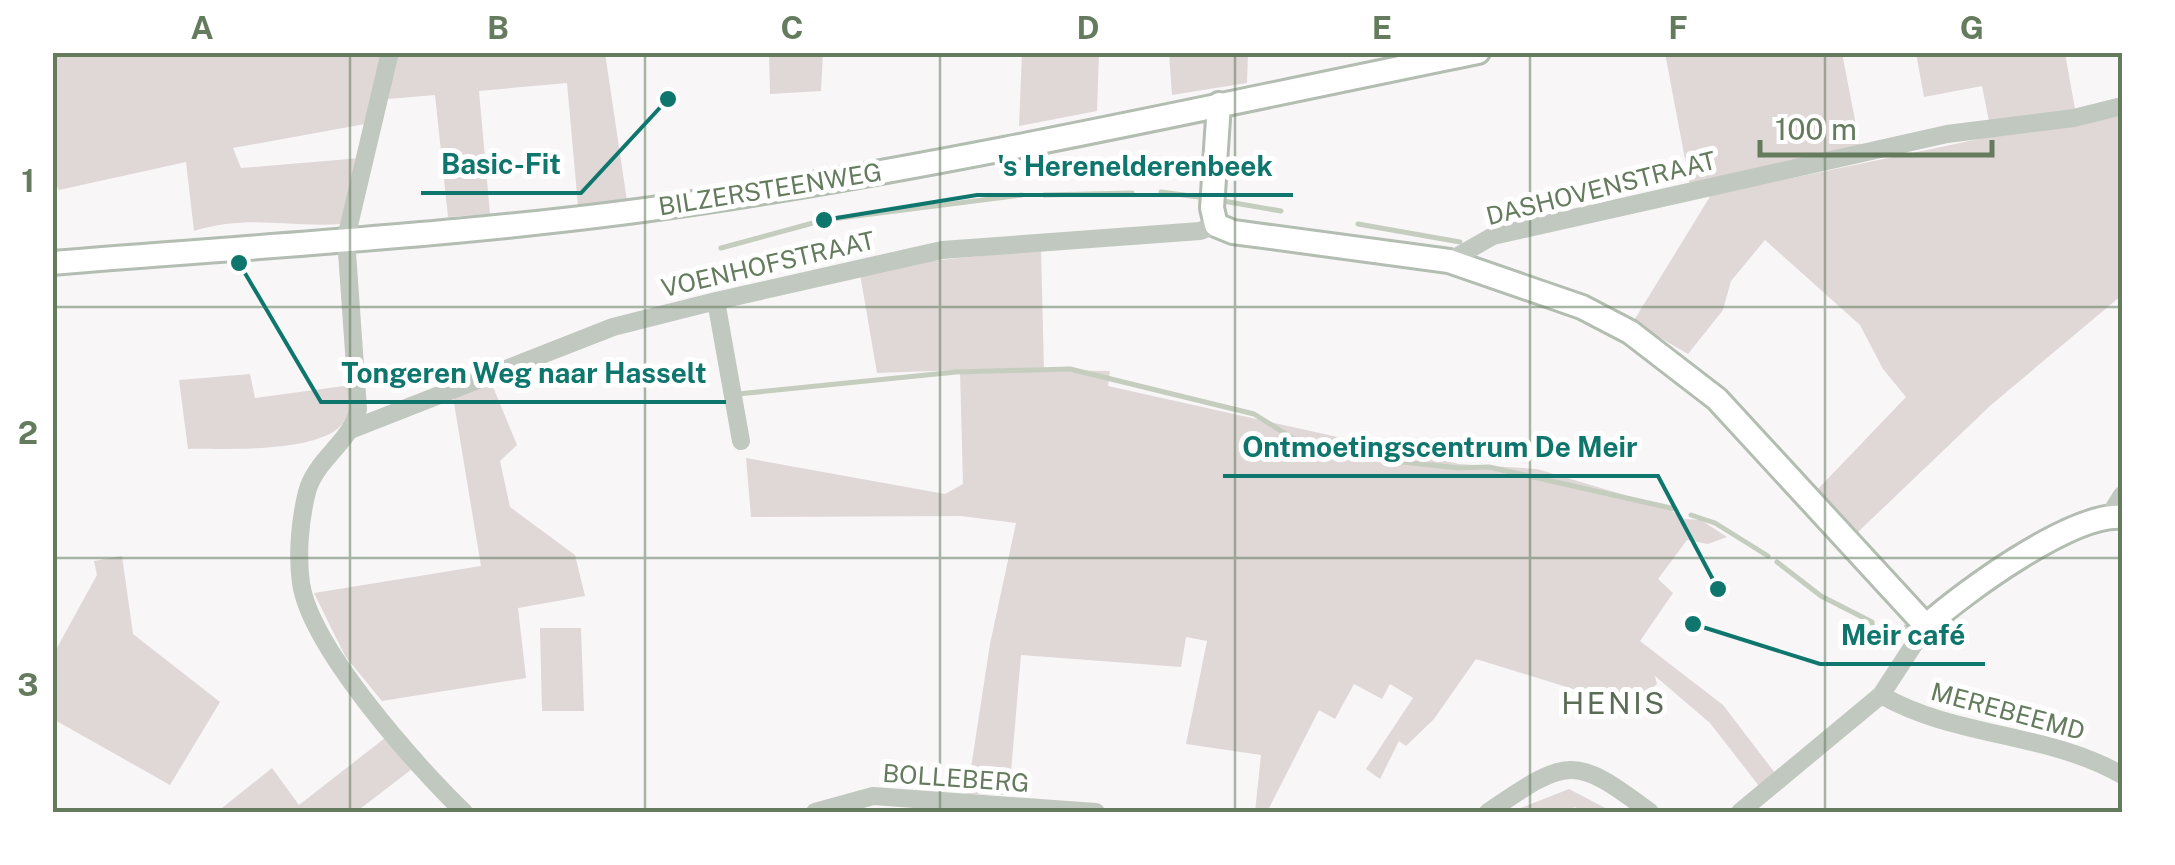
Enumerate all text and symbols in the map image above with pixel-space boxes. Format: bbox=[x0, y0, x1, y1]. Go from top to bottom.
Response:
text: A bbox=[190, 9, 214, 46]
text: B bbox=[487, 9, 509, 46]
text: C bbox=[781, 9, 803, 46]
text: D bbox=[1076, 9, 1100, 46]
text: E bbox=[1372, 9, 1392, 46]
text: F bbox=[1668, 9, 1688, 46]
text: G bbox=[1960, 9, 1984, 46]
scale bar bbox=[1760, 95, 1992, 157]
text: 100 m bbox=[1775, 111, 1857, 147]
callout: Basic-Fit bbox=[421, 135, 581, 193]
callout: 's Herenelderenbeek bbox=[977, 137, 1293, 195]
street label: DASHOVENSTRAAT bbox=[1483, 145, 1719, 231]
text: Basic-Fit bbox=[441, 147, 561, 180]
text: 's Herenelderenbeek bbox=[997, 149, 1273, 182]
street label: BILZERSTEENWEG bbox=[656, 157, 884, 221]
text: 1 bbox=[21, 162, 35, 199]
street label: VOENHOFSTRAAT bbox=[658, 225, 878, 303]
callout: Tongeren Weg naar Hasselt bbox=[321, 344, 726, 402]
text: Tongeren Weg naar Hasselt bbox=[341, 356, 707, 389]
text: 2 bbox=[18, 414, 38, 451]
callout: Ontmoetingscentrum De Meir bbox=[1223, 418, 1658, 476]
text: Ontmoetingscentrum De Meir bbox=[1242, 430, 1638, 463]
callout: Meir café bbox=[1820, 606, 1985, 664]
text: Meir café bbox=[1841, 618, 1965, 651]
text: 3 bbox=[17, 666, 39, 703]
street label: MEREBEEMD bbox=[1928, 676, 2088, 746]
district label: HENIS bbox=[1561, 685, 1667, 721]
street label: BOLLEBERG bbox=[882, 758, 1030, 798]

